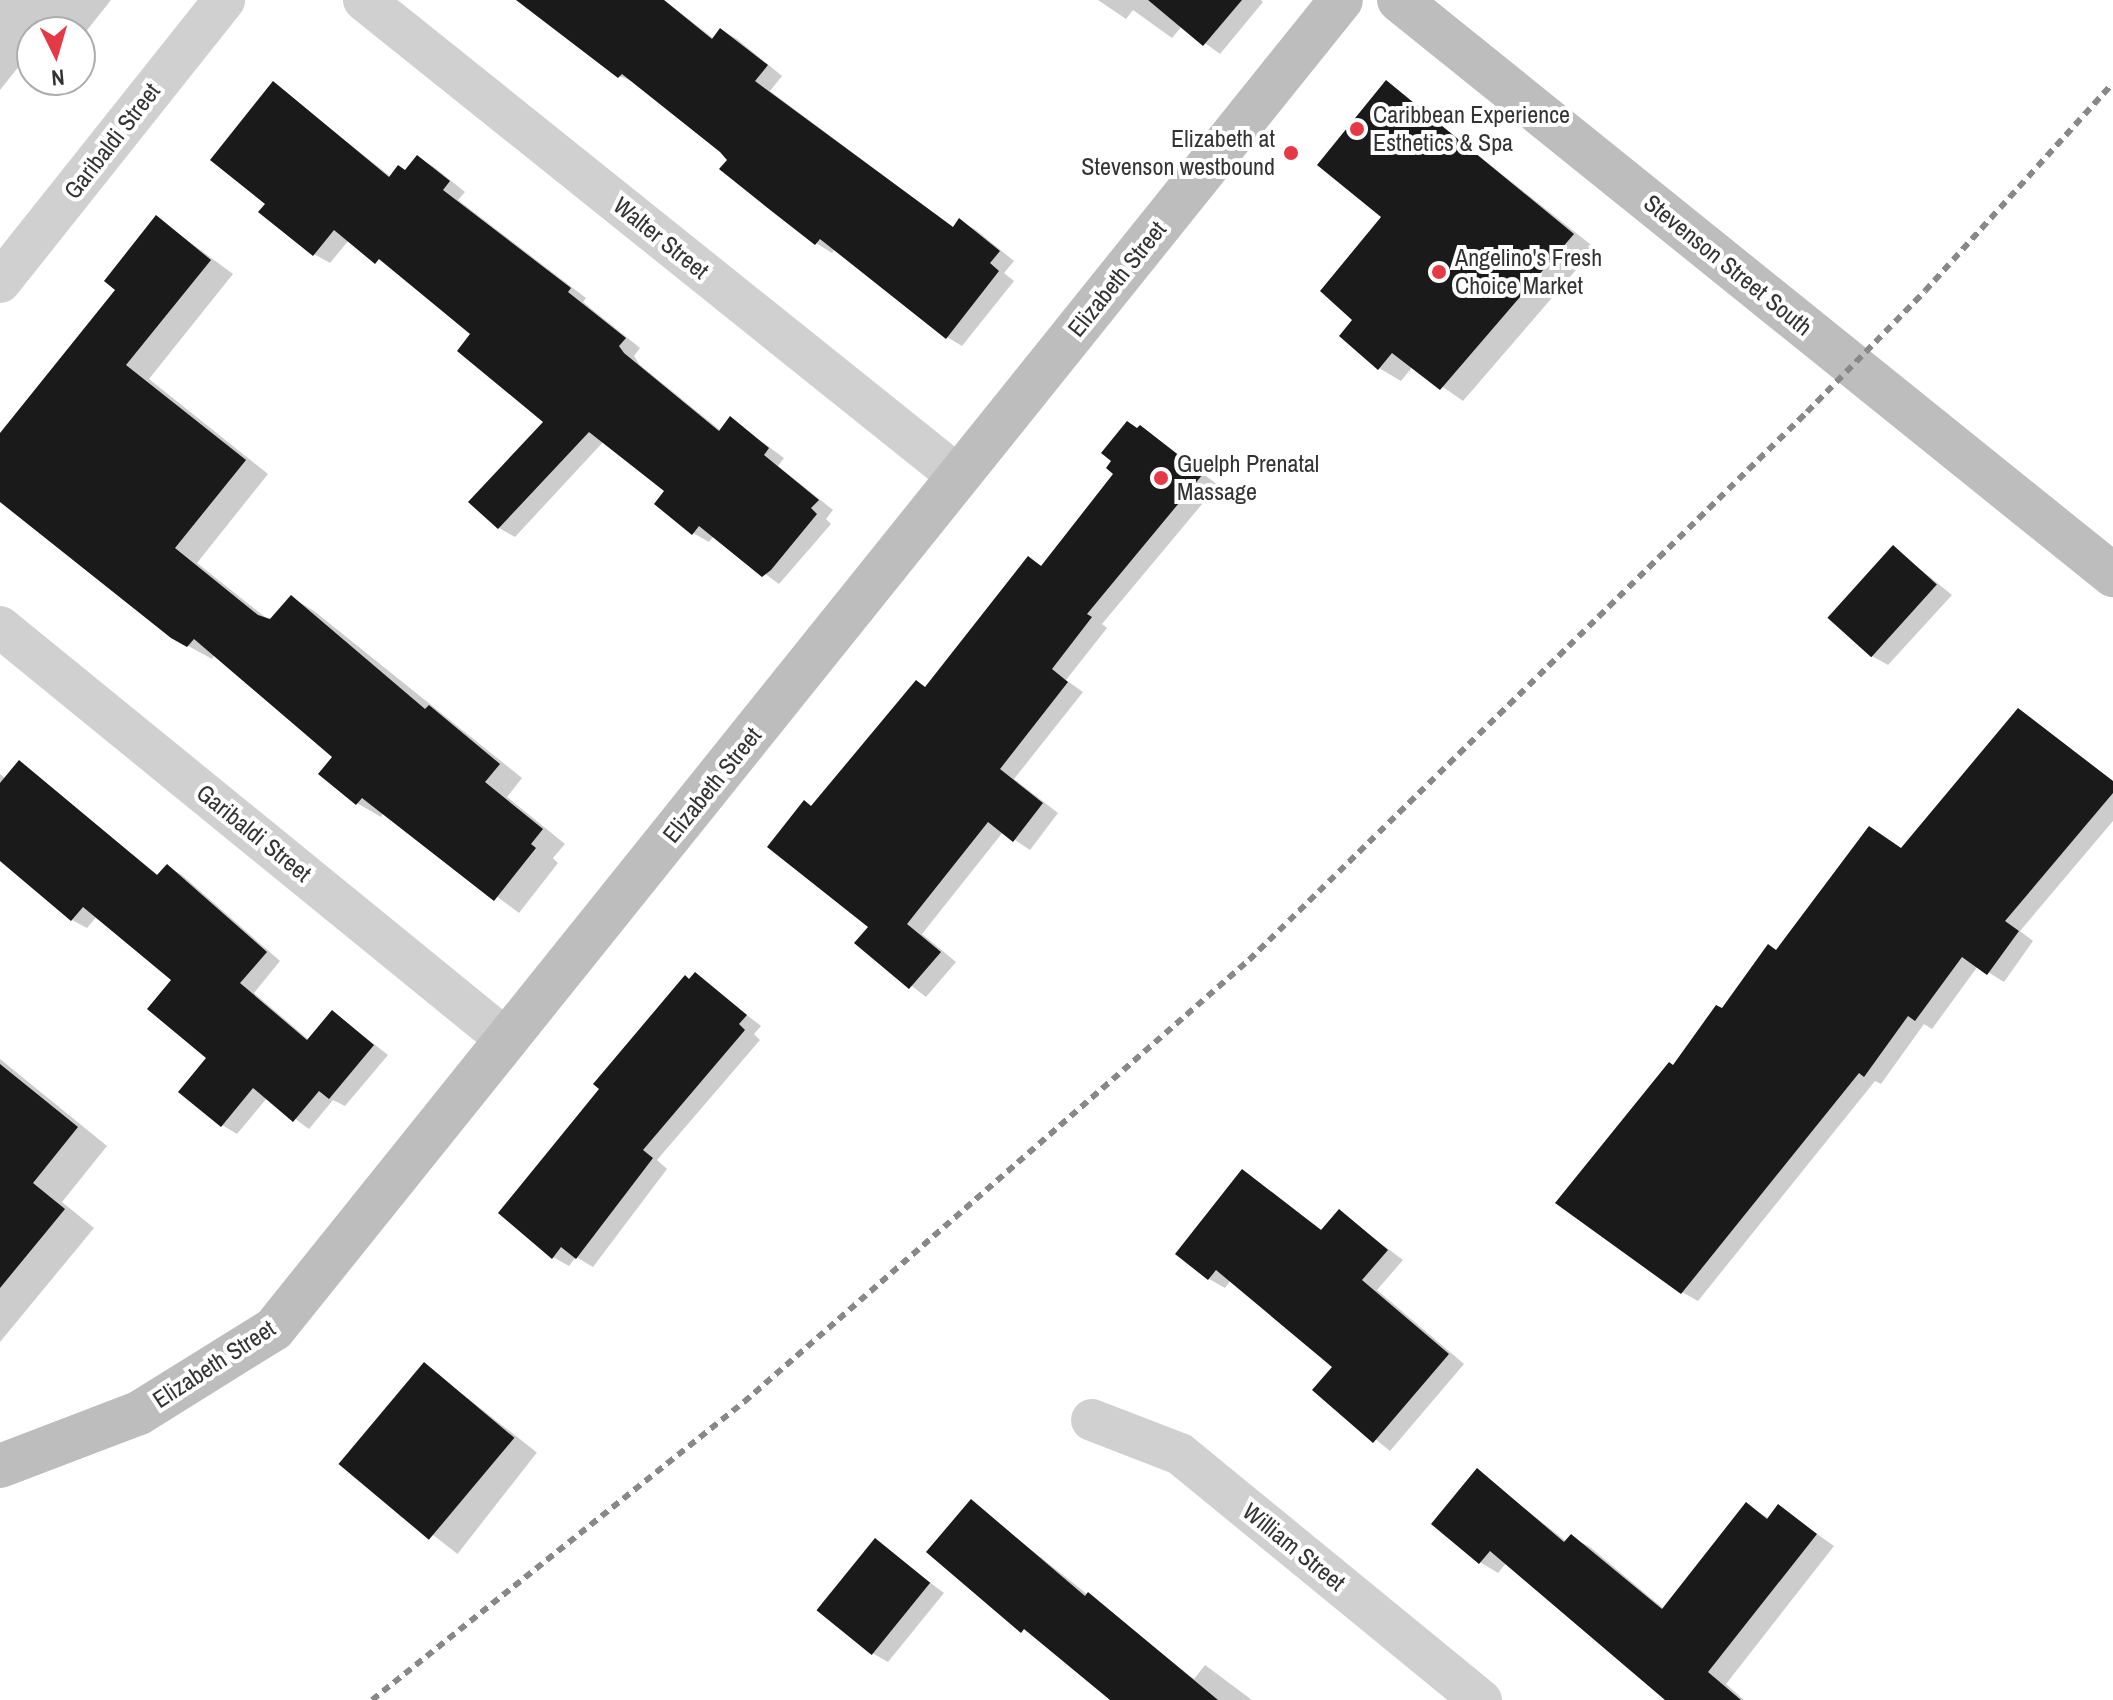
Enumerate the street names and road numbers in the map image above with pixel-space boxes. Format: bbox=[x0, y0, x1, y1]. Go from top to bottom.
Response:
street label: Garibaldi Street bbox=[58, 77, 166, 205]
street label: Stevenson Street South bbox=[1638, 188, 1818, 342]
street label: Walter Street bbox=[608, 191, 714, 285]
street label: Elizabeth Street bbox=[1062, 216, 1172, 342]
street label: Elizabeth Street bbox=[657, 722, 767, 848]
street label: Garibaldi Street bbox=[191, 778, 317, 888]
street label: Elizabeth Street bbox=[147, 1314, 281, 1414]
street label: William Street bbox=[1237, 1497, 1351, 1597]

